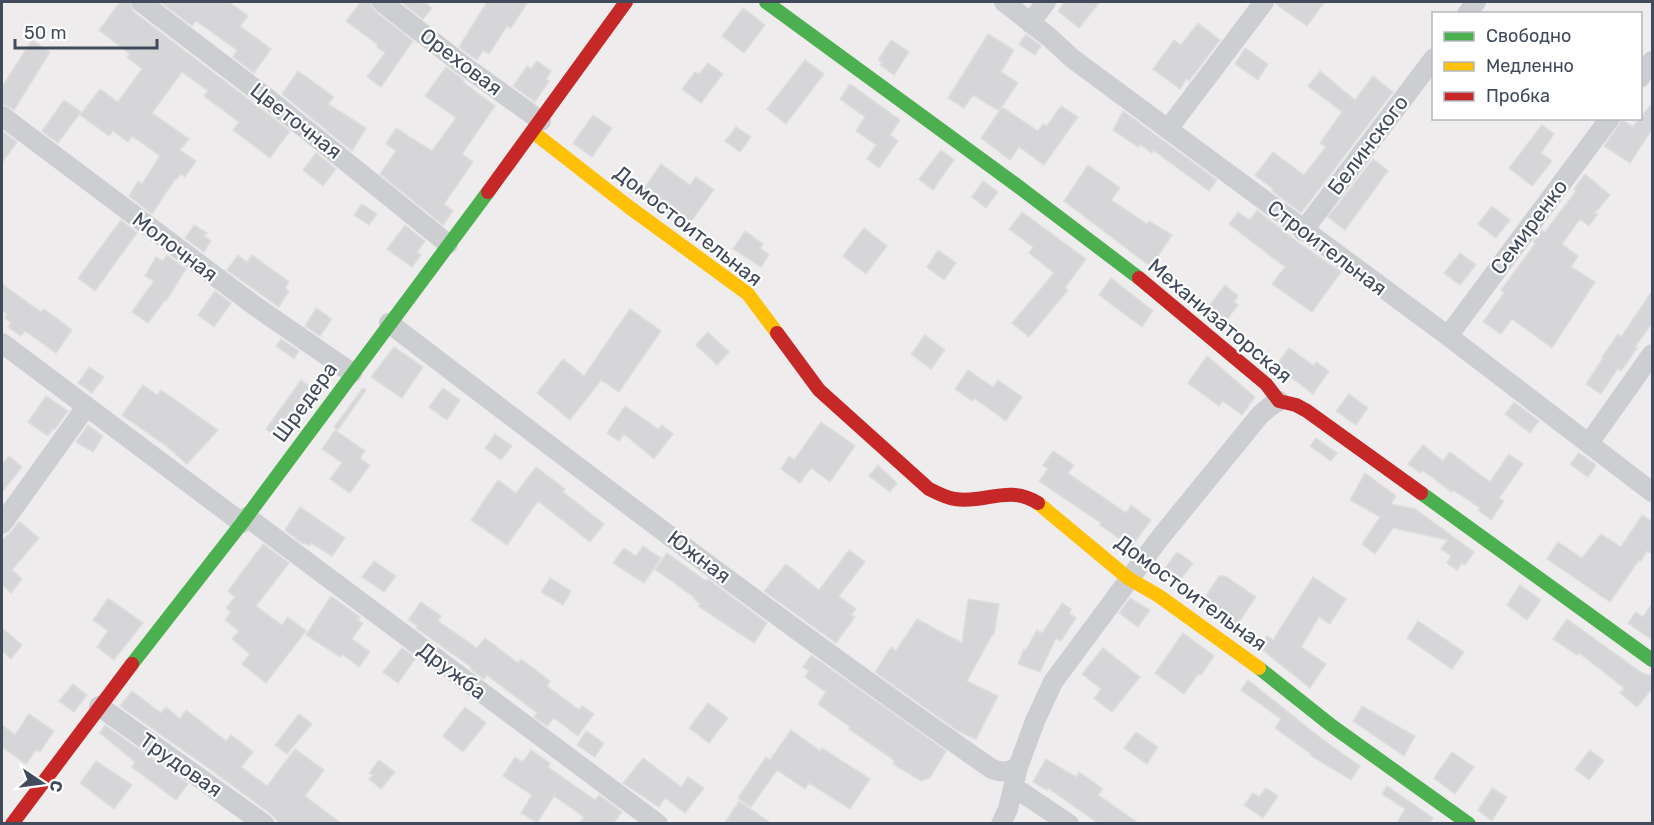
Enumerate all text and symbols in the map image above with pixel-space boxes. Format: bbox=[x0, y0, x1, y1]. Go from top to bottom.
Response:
scale bar bbox=[15, 12, 158, 50]
legend bbox=[1432, 12, 1642, 120]
text: 50 m bbox=[24, 22, 67, 44]
street label: Ореховая bbox=[415, 23, 507, 101]
text: Свободно bbox=[1486, 25, 1571, 47]
text: Медленно bbox=[1486, 55, 1574, 77]
street label: Цветочная bbox=[246, 77, 347, 164]
text: Пробка bbox=[1486, 85, 1550, 107]
street label: Белинского bbox=[1322, 90, 1413, 199]
street label: Домостоительная bbox=[609, 160, 767, 291]
street label: Семиренко bbox=[1485, 174, 1573, 279]
street label: Строительная bbox=[1263, 195, 1392, 301]
street label: Молочная bbox=[128, 206, 223, 287]
street label: Механизаторская bbox=[1143, 253, 1297, 388]
street label: Шредера bbox=[267, 357, 342, 447]
street label: Южная bbox=[663, 525, 736, 588]
street label: Домостоительная bbox=[1111, 529, 1272, 656]
street label: Дружба bbox=[413, 637, 491, 704]
street label: Трудовая bbox=[135, 727, 227, 802]
north arrow bbox=[12, 753, 72, 813]
text: С bbox=[46, 779, 67, 794]

